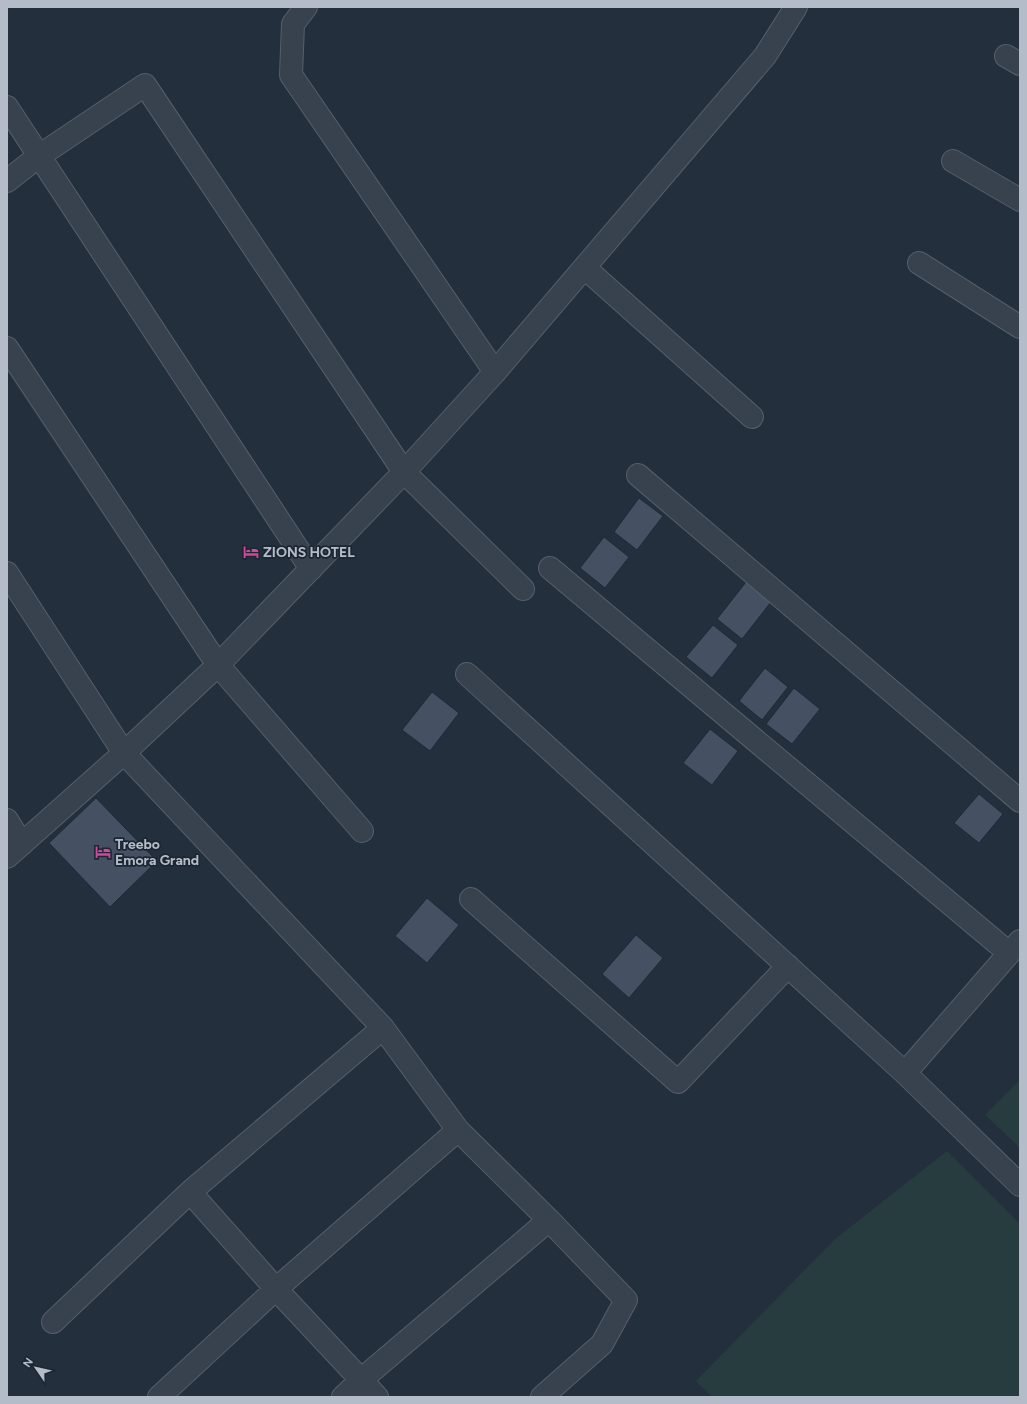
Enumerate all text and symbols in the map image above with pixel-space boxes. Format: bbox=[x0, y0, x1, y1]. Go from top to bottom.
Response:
hotel icon: ZIONS HOTEL bbox=[242, 543, 260, 561]
place label: ZIONS HOTEL bbox=[263, 544, 355, 561]
place label: Treebo Emora Grand bbox=[115, 836, 199, 869]
hotel icon: Treebo Emora Grand bbox=[94, 843, 112, 861]
north arrow bbox=[16, 1348, 56, 1388]
text: N bbox=[20, 1356, 36, 1370]

